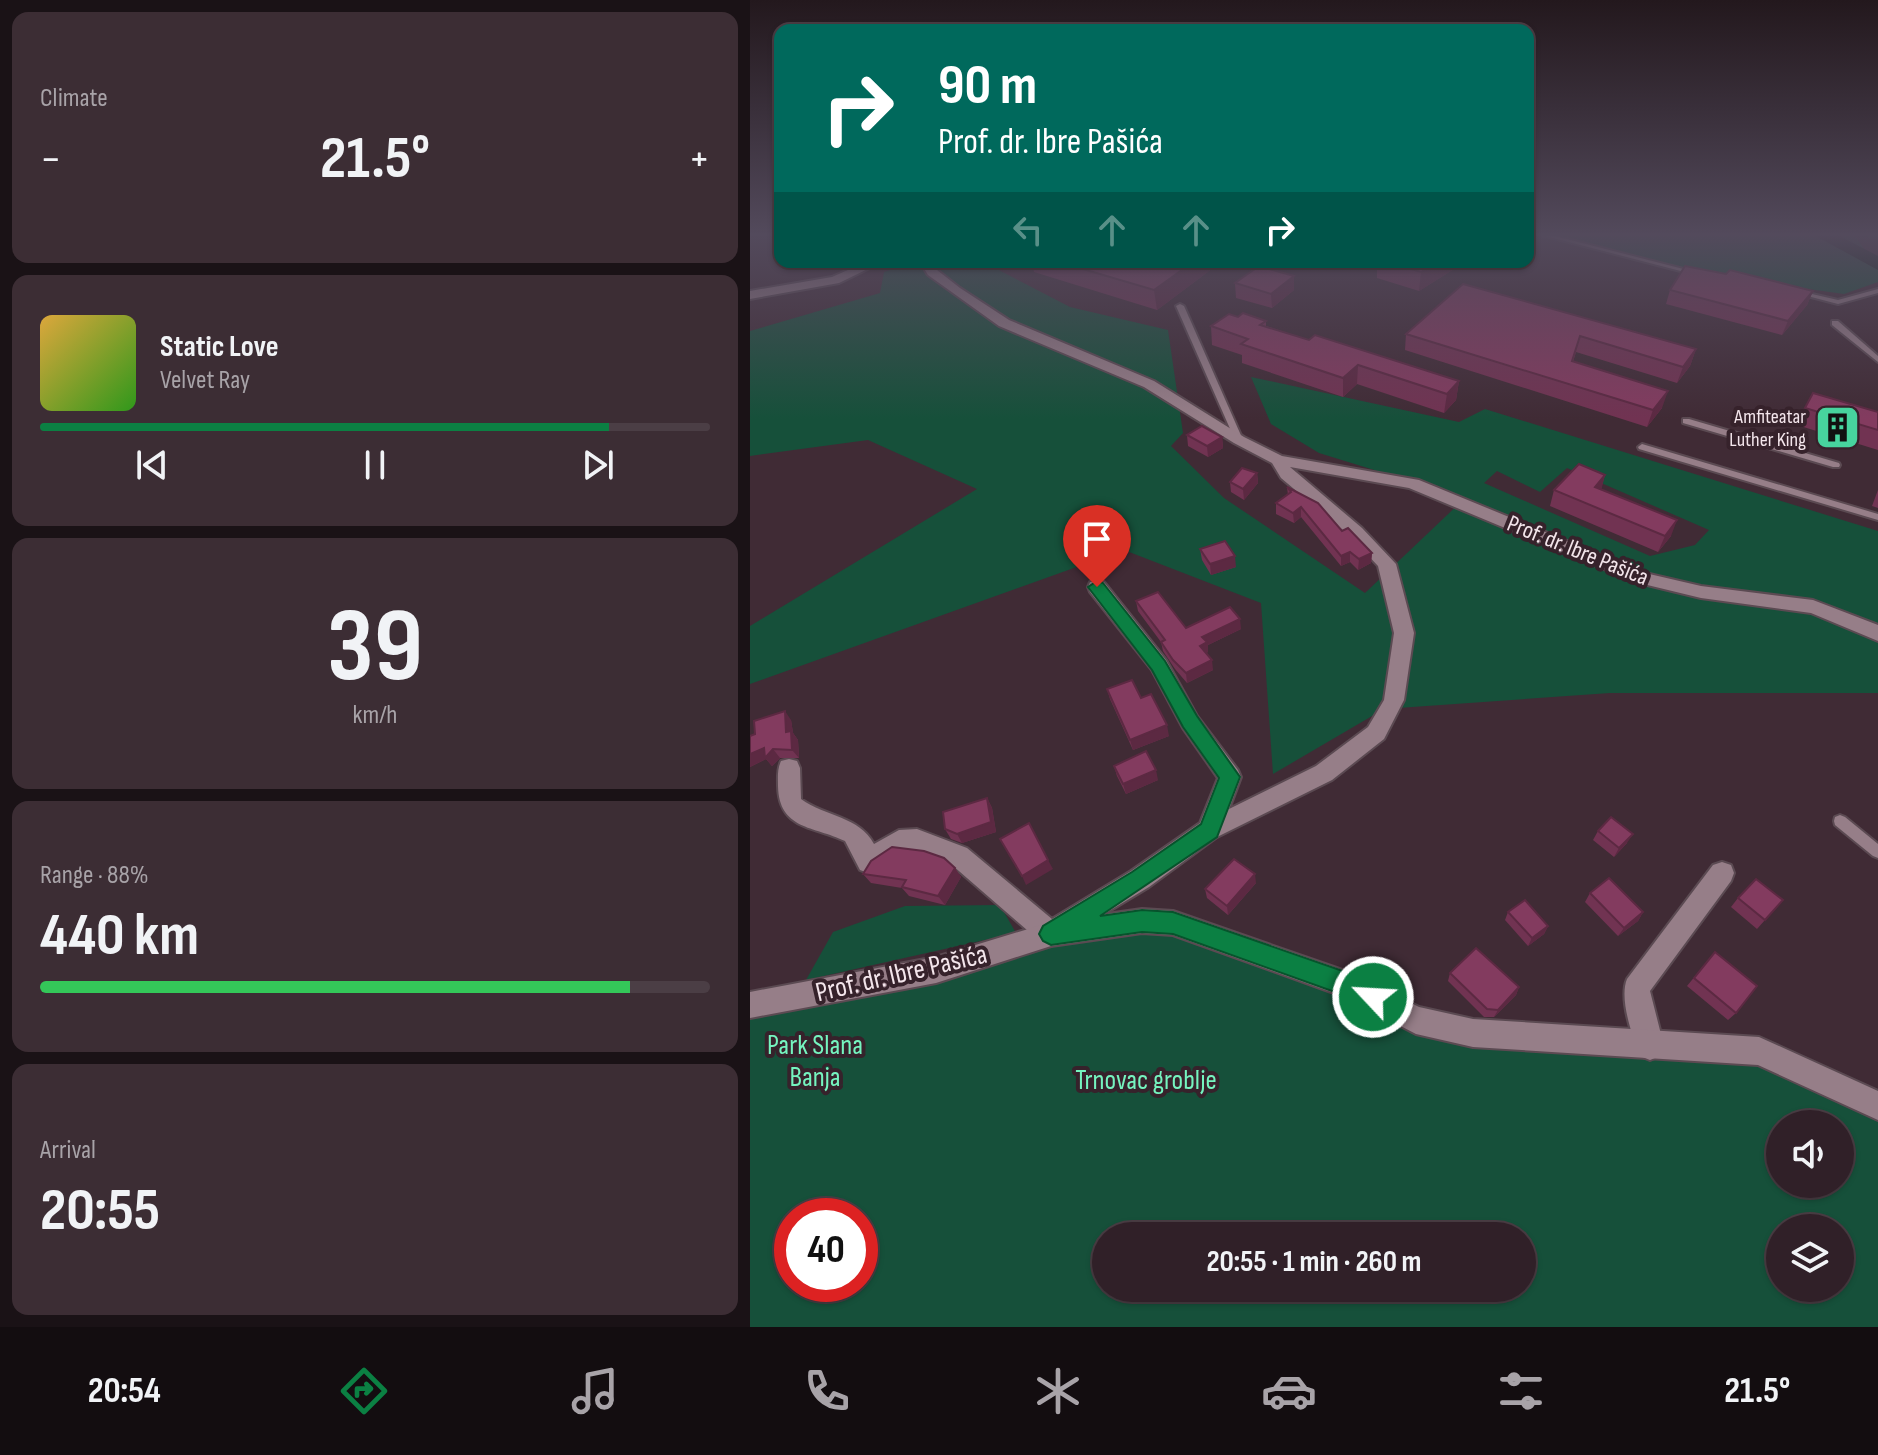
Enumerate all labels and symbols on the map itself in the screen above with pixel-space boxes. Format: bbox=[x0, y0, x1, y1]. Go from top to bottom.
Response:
building icon: Amfiteatar Luther King bbox=[1813, 404, 1861, 452]
place label: Amfiteatar Luther King bbox=[1729, 405, 1806, 452]
pin bbox=[1063, 505, 1131, 587]
street label: Prof. dr. Ibre Pašića bbox=[1503, 509, 1653, 592]
street label: Prof. dr. Ibre Pašića bbox=[812, 938, 990, 1009]
position arrow bbox=[1331, 955, 1415, 1039]
park label: Park Slana Banja bbox=[767, 1029, 863, 1094]
park label: Trnovac groblje bbox=[1075, 1064, 1217, 1097]
speed limit sign: 40 bbox=[774, 1198, 878, 1302]

